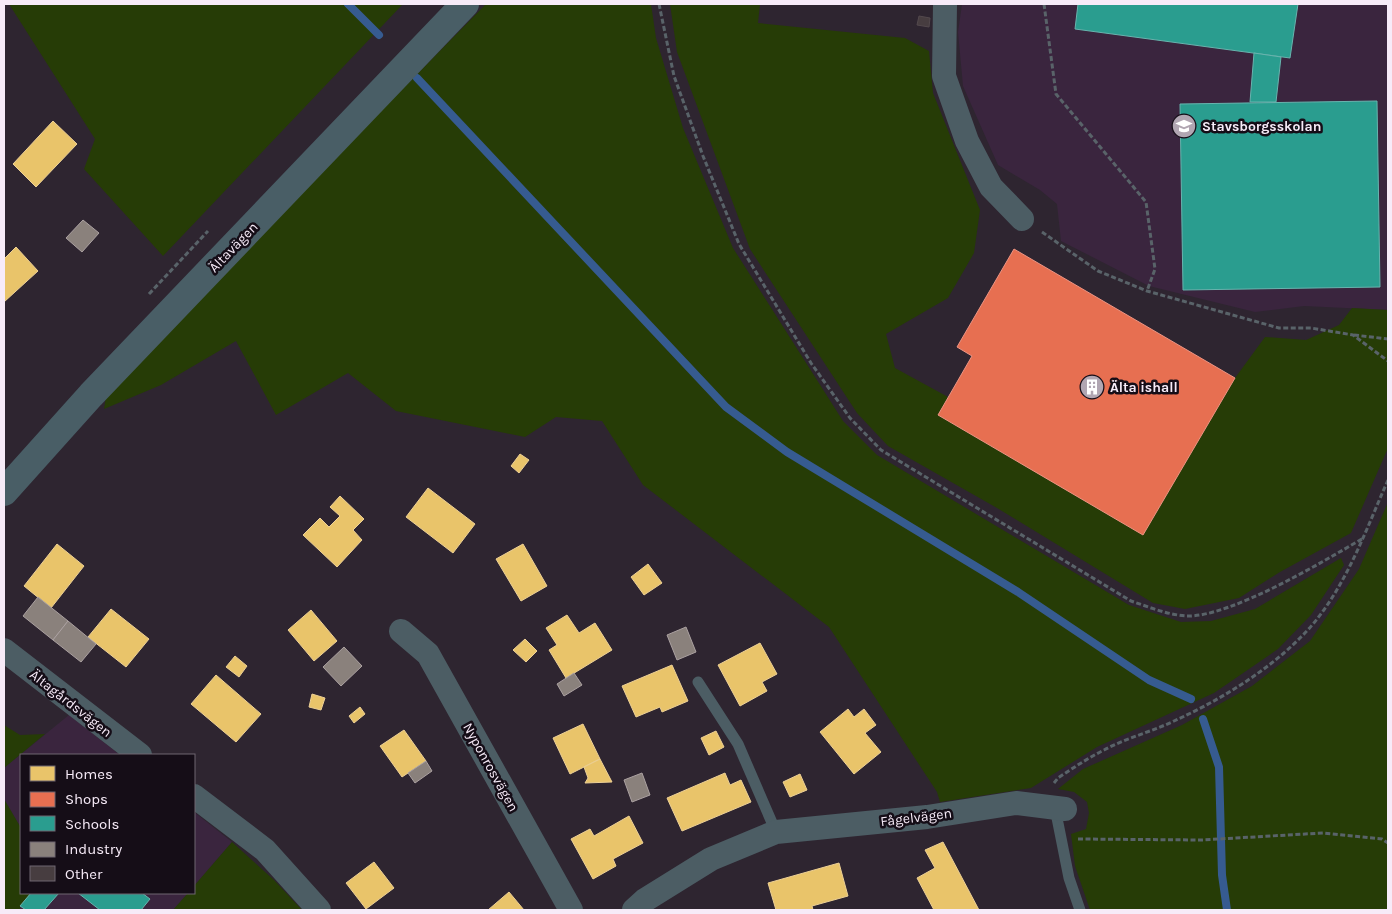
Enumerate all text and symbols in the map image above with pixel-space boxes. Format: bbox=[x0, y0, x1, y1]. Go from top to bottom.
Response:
school or university icon: Stavsborgsskolan bbox=[1171, 113, 1197, 139]
place label: Stavsborgsskolan bbox=[1202, 118, 1322, 135]
street label: Ältavägen bbox=[205, 219, 261, 276]
building icon: Älta ishall bbox=[1079, 374, 1105, 400]
place label: Älta ishall bbox=[1110, 379, 1178, 396]
street label: Ältagårdsvägen bbox=[26, 666, 115, 741]
street label: Nyponrosvägen bbox=[459, 720, 522, 815]
legend bbox=[20, 754, 195, 894]
text: Homes bbox=[65, 765, 113, 783]
text: Shops bbox=[65, 790, 108, 808]
street label: Fågelvägen bbox=[879, 805, 953, 830]
text: Schools bbox=[65, 815, 119, 833]
text: Industry bbox=[65, 840, 122, 858]
text: Other bbox=[65, 865, 103, 883]

